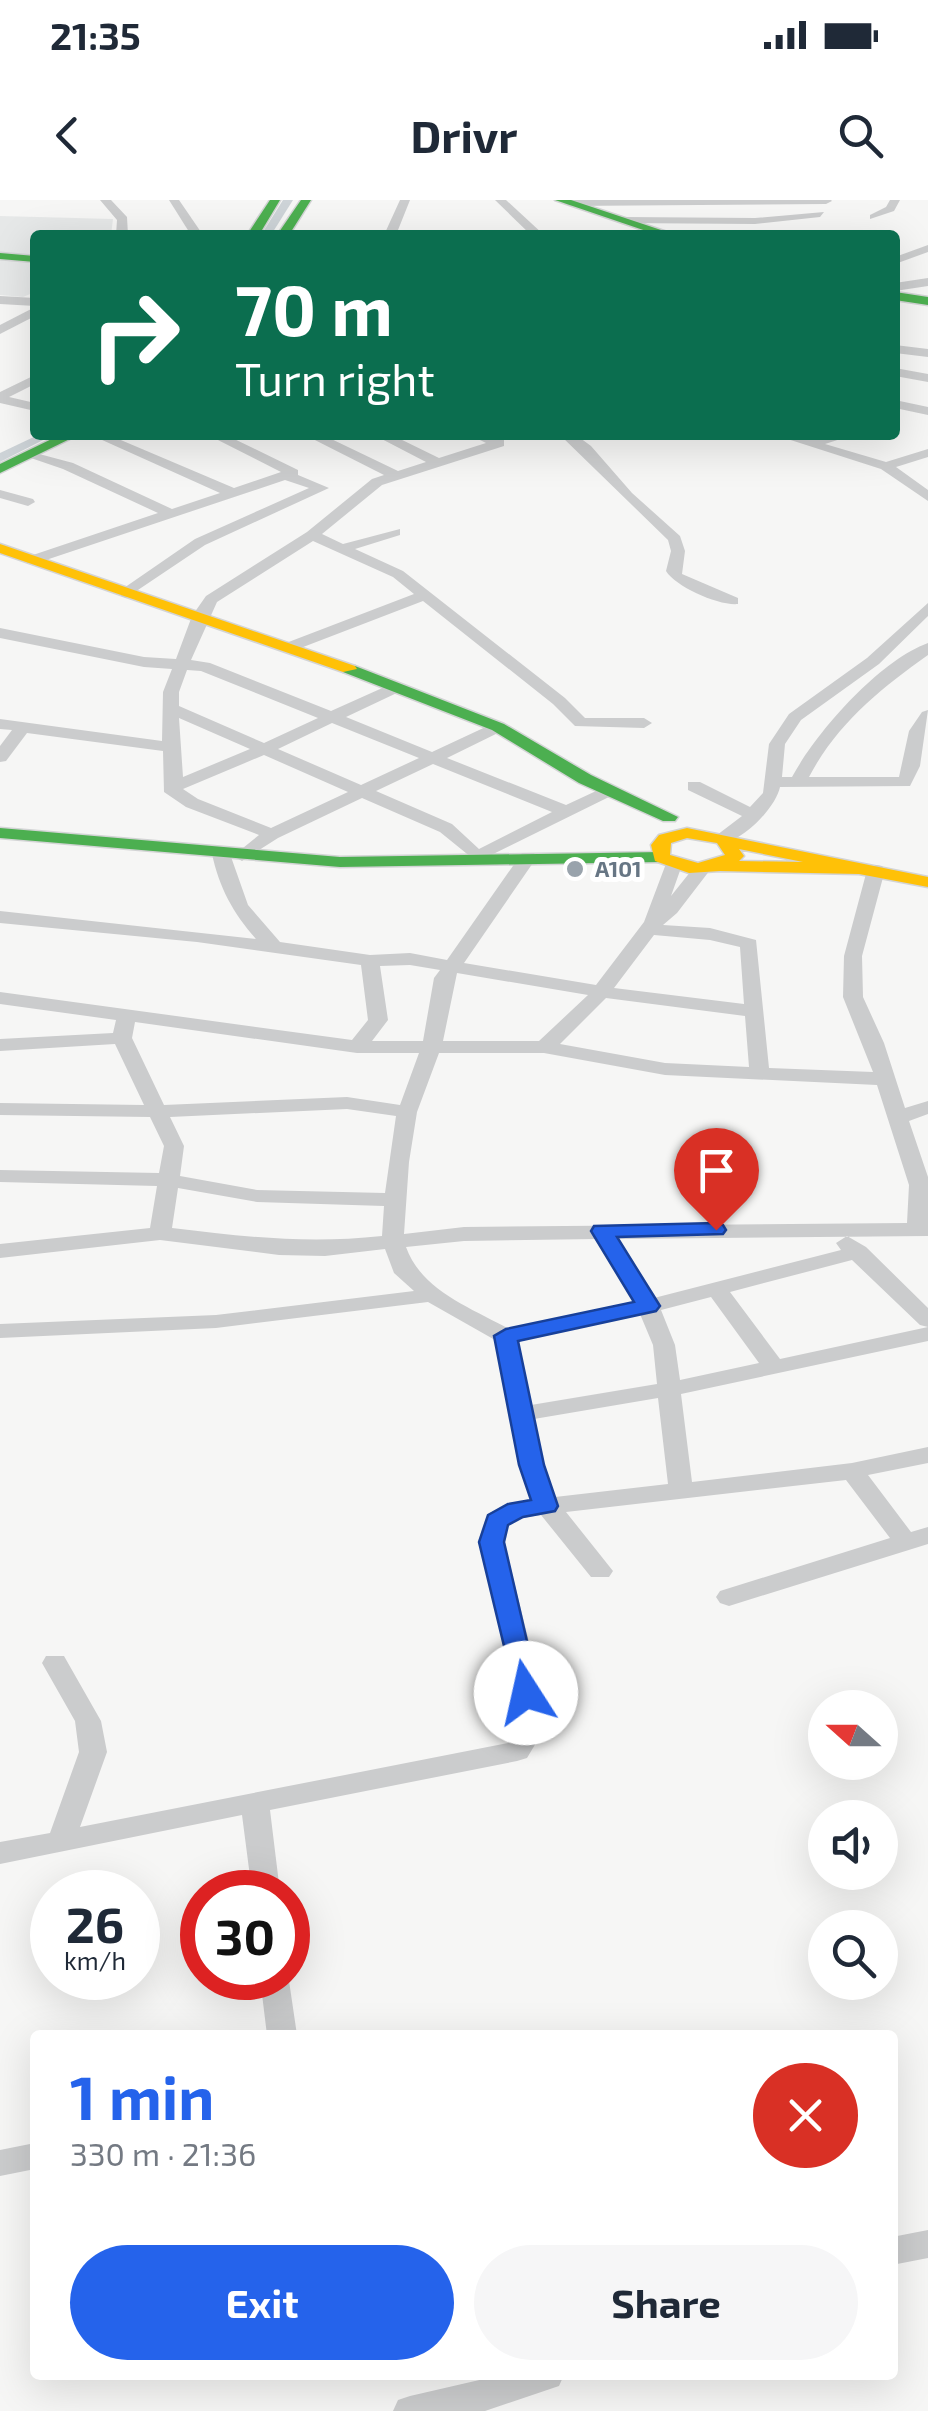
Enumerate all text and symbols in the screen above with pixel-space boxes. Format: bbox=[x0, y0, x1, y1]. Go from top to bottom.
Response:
text: 21:35 bbox=[50, 12, 141, 58]
icon: back bbox=[40, 108, 95, 163]
text: Drivr bbox=[410, 108, 518, 162]
icon: search bbox=[833, 108, 888, 163]
text: 70 m bbox=[235, 266, 393, 350]
icon: right bbox=[70, 270, 200, 400]
text: Turn right bbox=[235, 351, 435, 405]
place label: A101 bbox=[595, 855, 642, 881]
marker: A101 bbox=[564, 858, 586, 880]
pin bbox=[674, 1128, 759, 1231]
icon: arrive bbox=[689, 1143, 744, 1198]
position arrow bbox=[474, 1641, 578, 1745]
north arrow bbox=[808, 1690, 898, 1780]
map controls bbox=[808, 1690, 898, 2000]
button: sound bbox=[808, 1800, 898, 1890]
speed limit sign: 30 bbox=[180, 1870, 310, 2000]
text: 26 bbox=[66, 1893, 124, 1953]
button: search bbox=[808, 1910, 898, 2000]
text: km/h bbox=[64, 1945, 126, 1975]
text: 1 min bbox=[70, 2060, 214, 2132]
button: close bbox=[753, 2063, 858, 2168]
text: 330 m · 21:36 bbox=[70, 2134, 256, 2172]
button: Exit bbox=[70, 2245, 454, 2360]
button: Share bbox=[474, 2245, 858, 2360]

